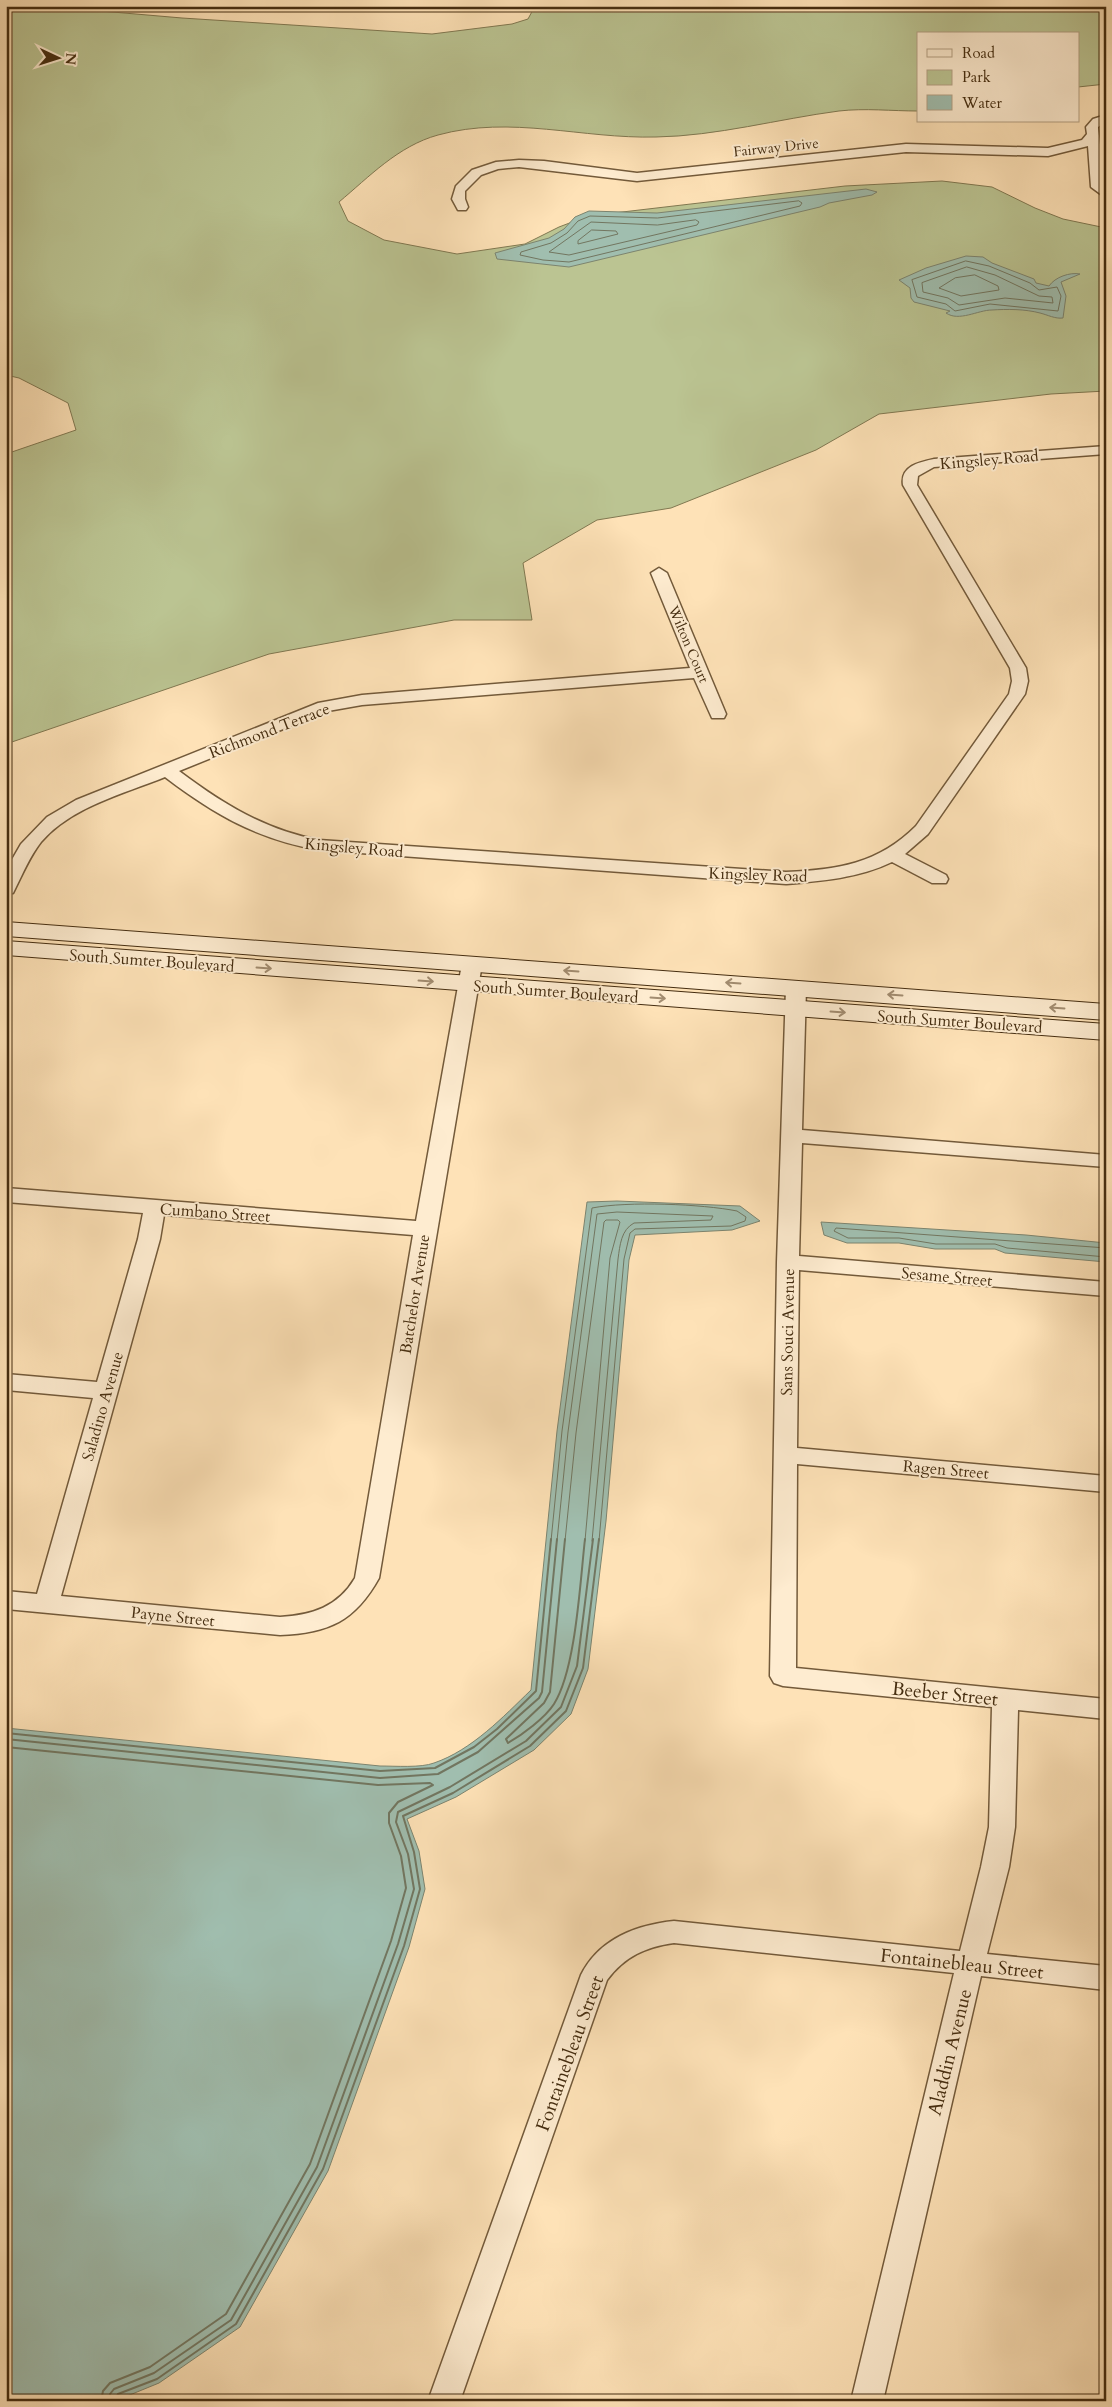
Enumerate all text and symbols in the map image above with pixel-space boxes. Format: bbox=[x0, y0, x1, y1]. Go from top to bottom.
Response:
north arrow bbox=[32, 32, 82, 82]
legend bbox=[917, 32, 1080, 122]
text: Road bbox=[962, 43, 995, 63]
text: N bbox=[61, 52, 80, 66]
text: Park bbox=[962, 67, 991, 87]
text: Water bbox=[961, 93, 1003, 113]
street label: Fairway Drive bbox=[733, 134, 819, 161]
street label: Kingsley Road bbox=[939, 445, 1040, 475]
street label: Wilton Court bbox=[663, 602, 714, 686]
street label: Richmond Terrace bbox=[206, 698, 333, 764]
street label: Kingsley Road bbox=[304, 833, 405, 863]
street label: Kingsley Road bbox=[708, 862, 808, 888]
street label: South Sumter Boulevard bbox=[69, 944, 236, 978]
one-way arrow bbox=[256, 964, 272, 973]
one-way arrow bbox=[563, 966, 579, 976]
street label: South Sumter Boulevard bbox=[473, 975, 640, 1009]
one-way arrow bbox=[418, 976, 434, 986]
one-way arrow bbox=[725, 978, 741, 988]
one-way arrow bbox=[887, 991, 903, 1000]
one-way arrow bbox=[650, 994, 666, 1003]
one-way arrow bbox=[1049, 1003, 1065, 1012]
street label: South Sumter Boulevard bbox=[877, 1005, 1044, 1039]
one-way arrow bbox=[829, 1007, 845, 1016]
street label: Cumbano Street bbox=[159, 1198, 271, 1228]
street label: Batchelor Avenue bbox=[395, 1233, 435, 1356]
street label: Sesame Street bbox=[901, 1262, 993, 1292]
street label: Sans Souci Avenue bbox=[776, 1268, 800, 1396]
street label: Saladino Avenue bbox=[77, 1349, 129, 1464]
street label: Ragen Street bbox=[902, 1455, 990, 1485]
street label: Payne Street bbox=[130, 1602, 216, 1632]
street label: Beeber Street bbox=[890, 1675, 999, 1713]
street label: Fontainebleau Street bbox=[879, 1942, 1045, 1985]
street label: Fontainebleau Street bbox=[530, 1972, 610, 2135]
street label: Aladdin Avenue bbox=[922, 1986, 978, 2118]

